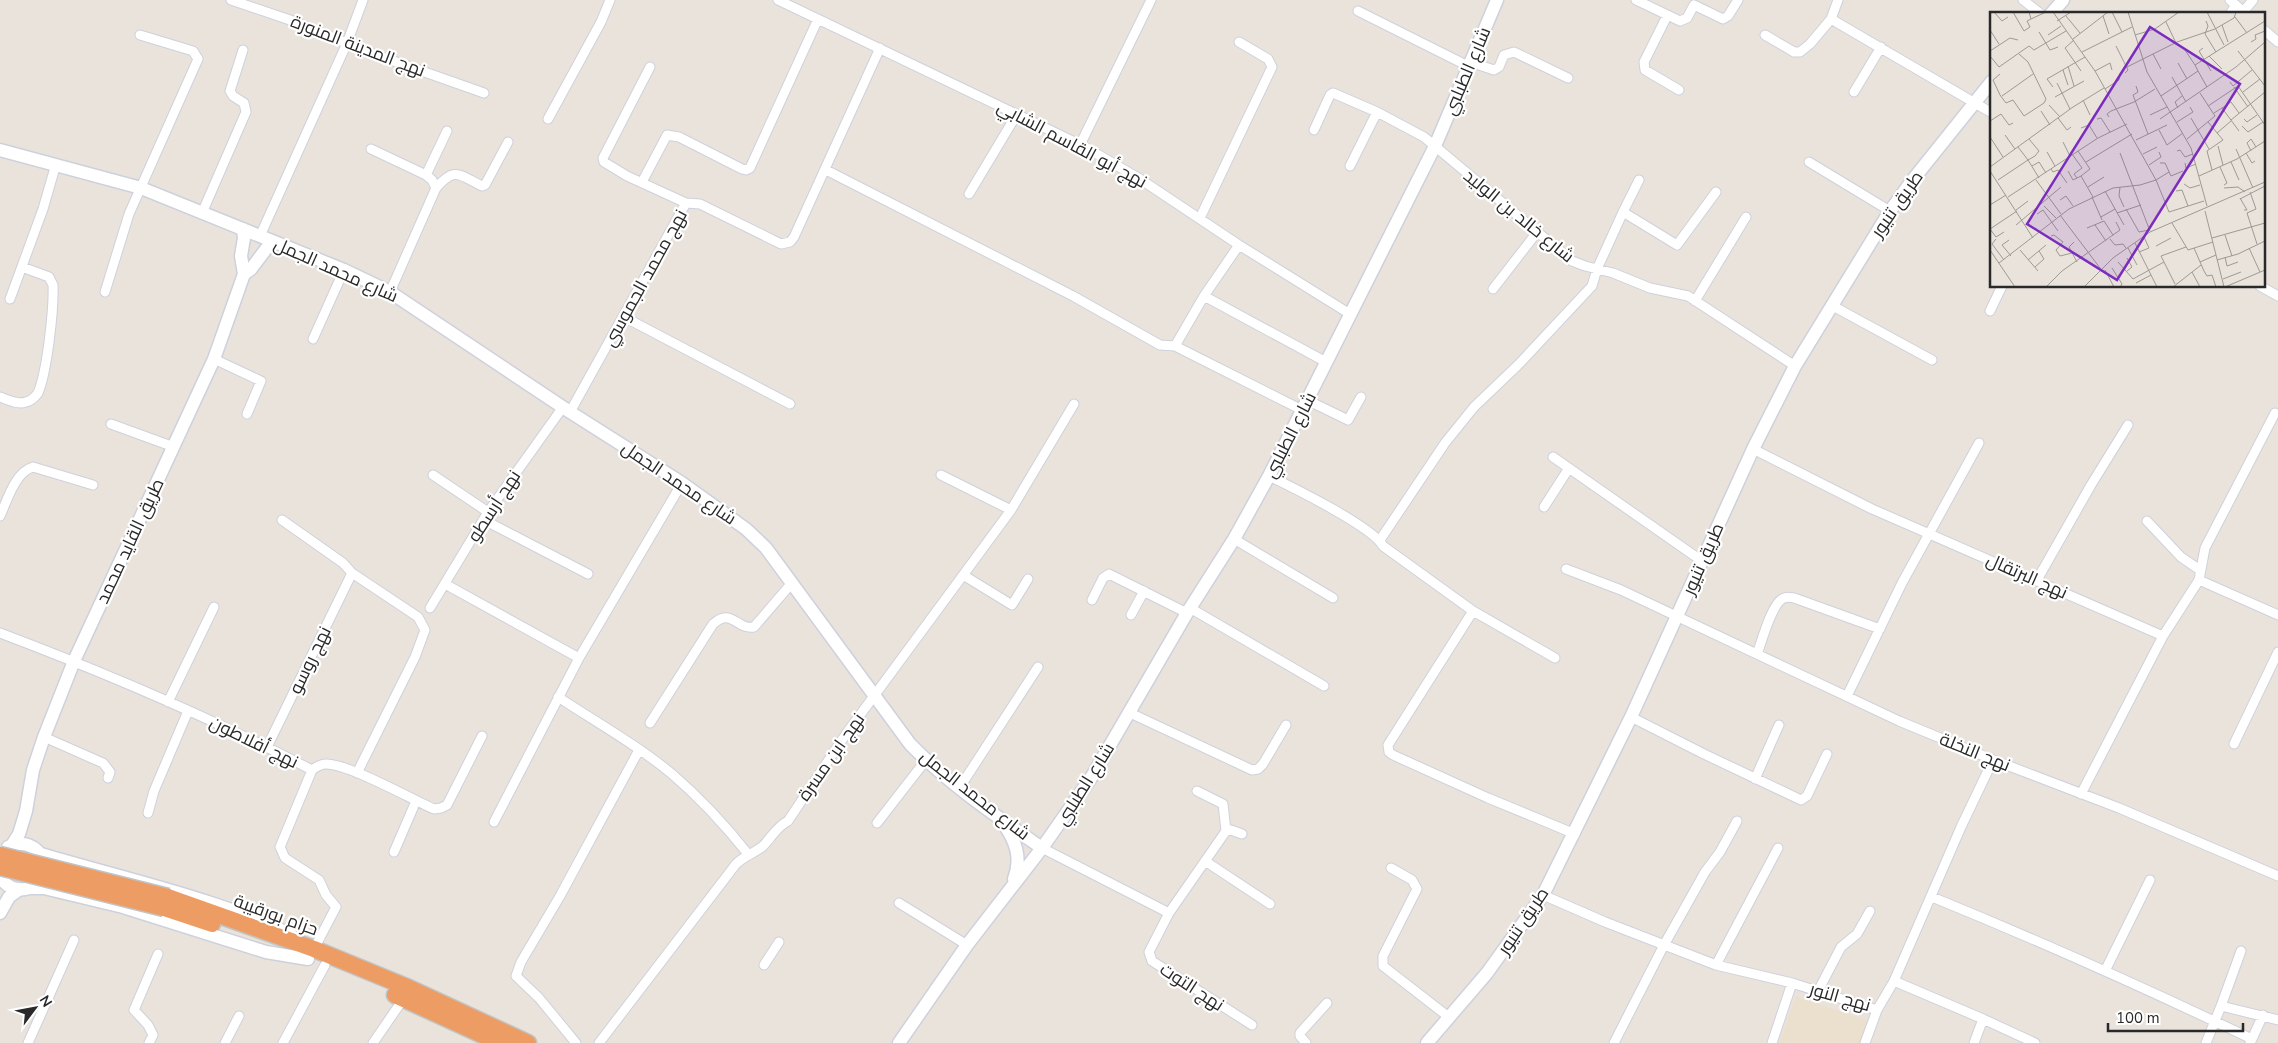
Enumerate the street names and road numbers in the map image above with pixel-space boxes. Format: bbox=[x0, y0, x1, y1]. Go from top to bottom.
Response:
street label: نهج المدينة المنورة bbox=[287, 9, 429, 83]
street label: شارع الطبلبي bbox=[1438, 23, 1498, 120]
street label: نهج أبو القاسم الشابي bbox=[992, 94, 1151, 195]
street label: شارع خالد بن الوليد bbox=[1459, 164, 1579, 268]
street label: طريق تنيور bbox=[1865, 166, 1929, 243]
street label: نهج محمد الجموسي bbox=[597, 205, 694, 352]
street label: شارع محمد الجمل bbox=[270, 232, 402, 308]
street label: شارع الطبلبي bbox=[1258, 388, 1324, 483]
street label: شارع محمد الجمل bbox=[617, 436, 741, 530]
street label: نهج أرسطو bbox=[462, 466, 526, 546]
street label: طريق القايد محمد bbox=[90, 474, 170, 608]
street label: طريق تنيور bbox=[1676, 519, 1729, 600]
street label: نهج البرتقال bbox=[1983, 547, 2071, 605]
street label: نهج روسو bbox=[283, 622, 337, 698]
street label: نهج ابن مسرة bbox=[792, 708, 870, 806]
street label: نهج أفلاطون bbox=[205, 710, 303, 774]
street label: نهج النخلة bbox=[1936, 727, 2014, 777]
street label: شارع الطبلبي bbox=[1050, 738, 1122, 831]
street label: شارع محمد الجمل bbox=[915, 744, 1035, 846]
street label: طريق تنيور bbox=[1491, 883, 1554, 960]
street label: حزام بورقيبة bbox=[231, 889, 321, 941]
street label: نهج التوت bbox=[1155, 957, 1229, 1017]
street label: نهج النور bbox=[1806, 977, 1874, 1017]

